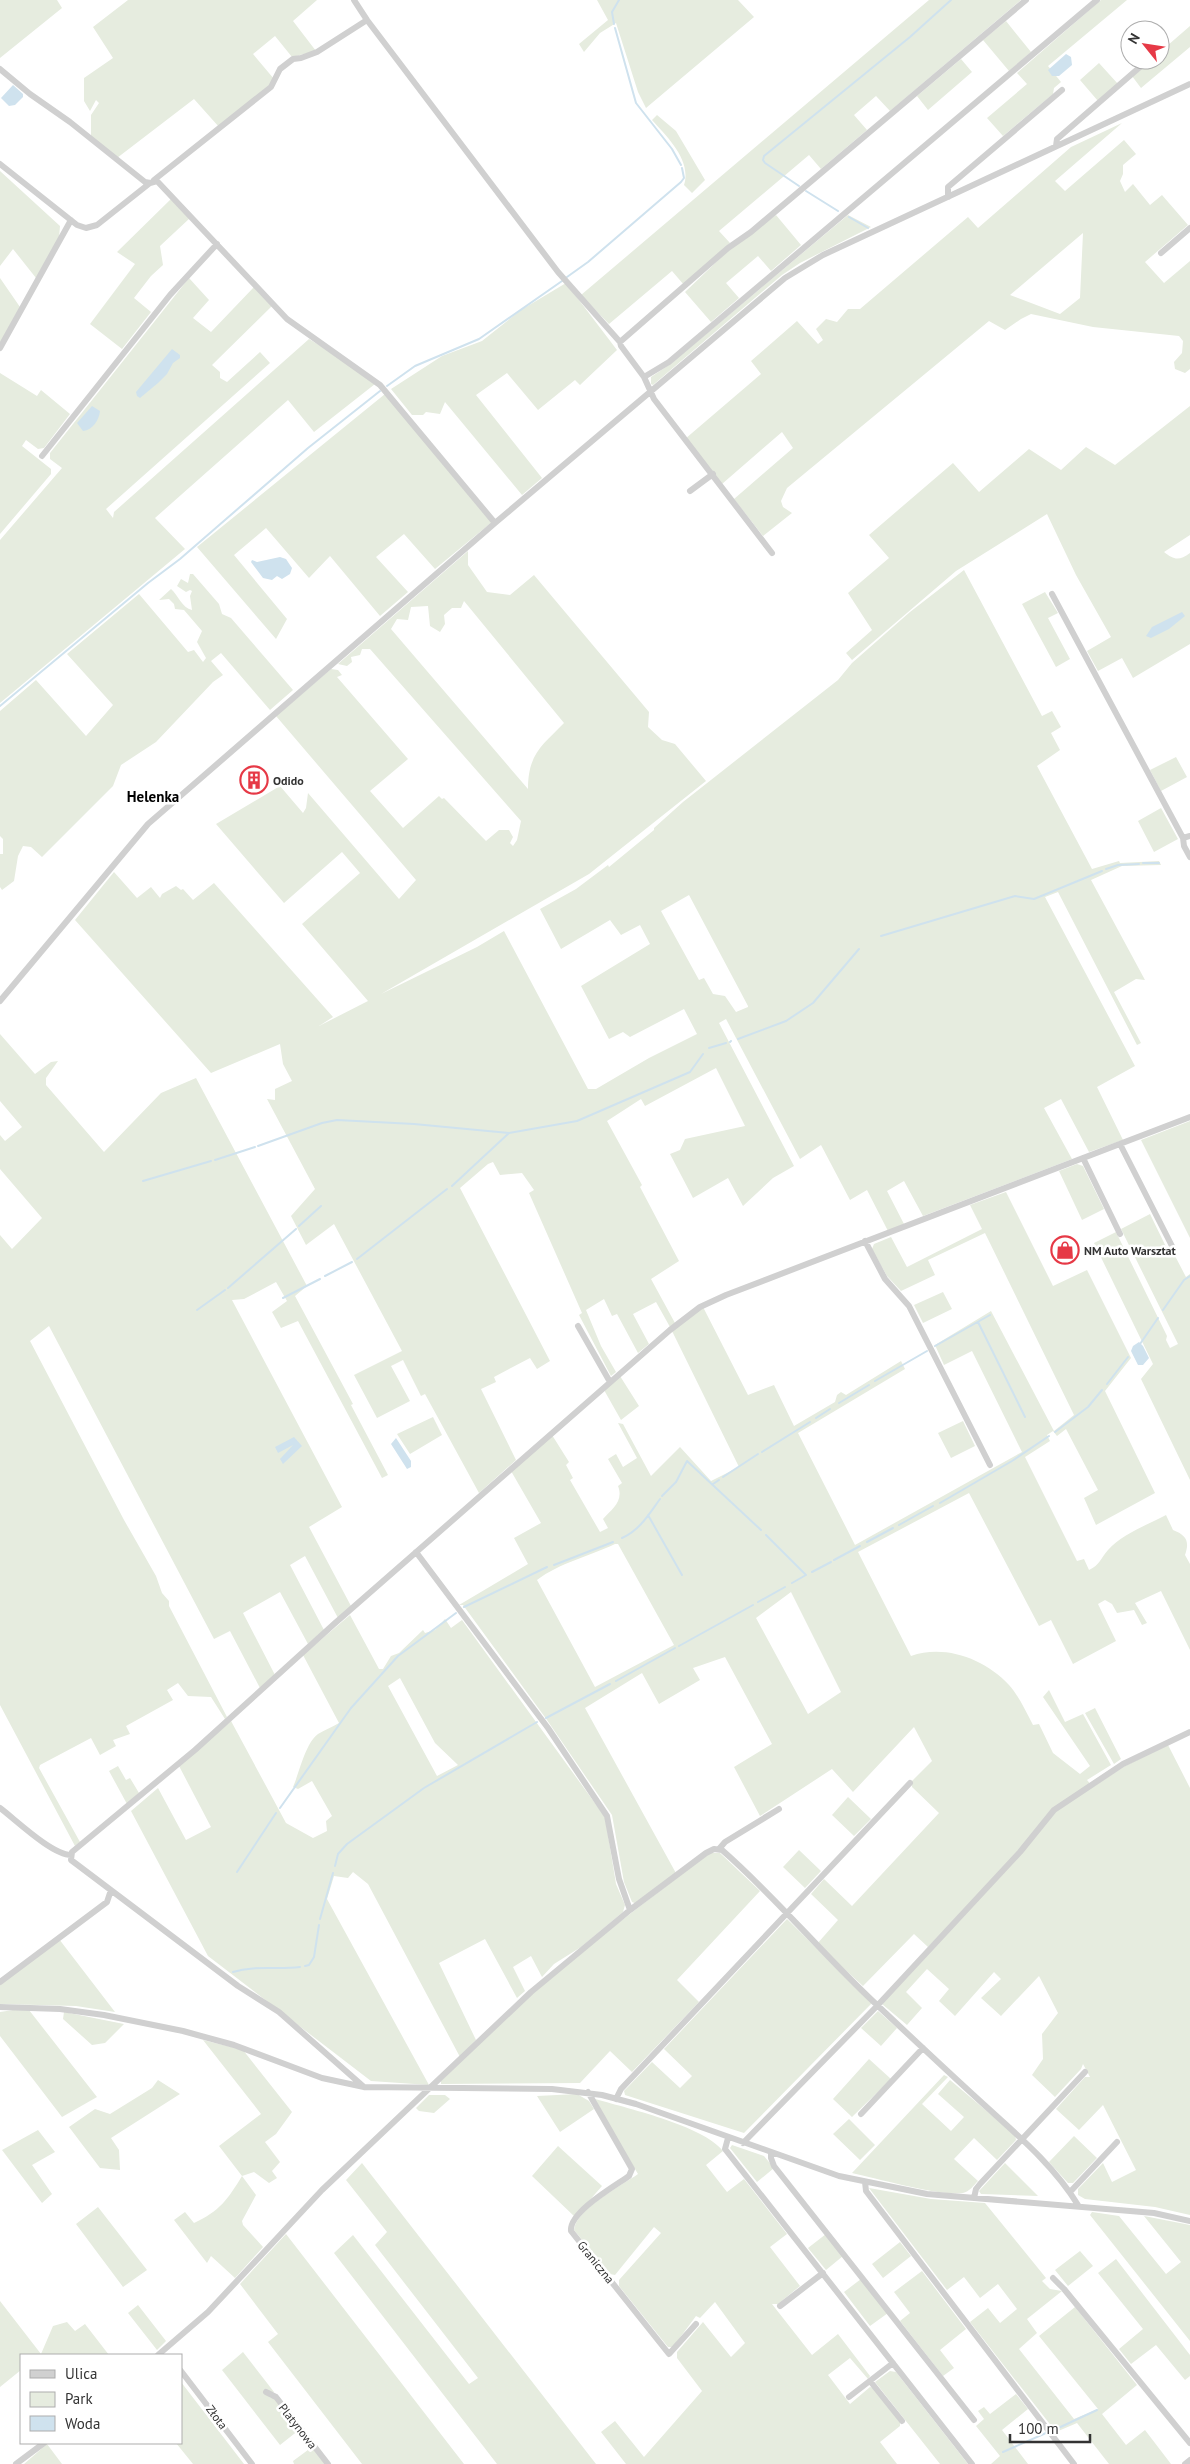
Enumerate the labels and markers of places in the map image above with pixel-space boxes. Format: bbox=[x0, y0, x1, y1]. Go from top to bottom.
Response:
building icon: Odido bbox=[239, 765, 269, 795]
place label: Odido bbox=[273, 773, 304, 788]
shop icon: NM Auto Warsztat bbox=[1050, 1235, 1080, 1265]
place label: NM Auto Warsztat bbox=[1084, 1243, 1177, 1258]

